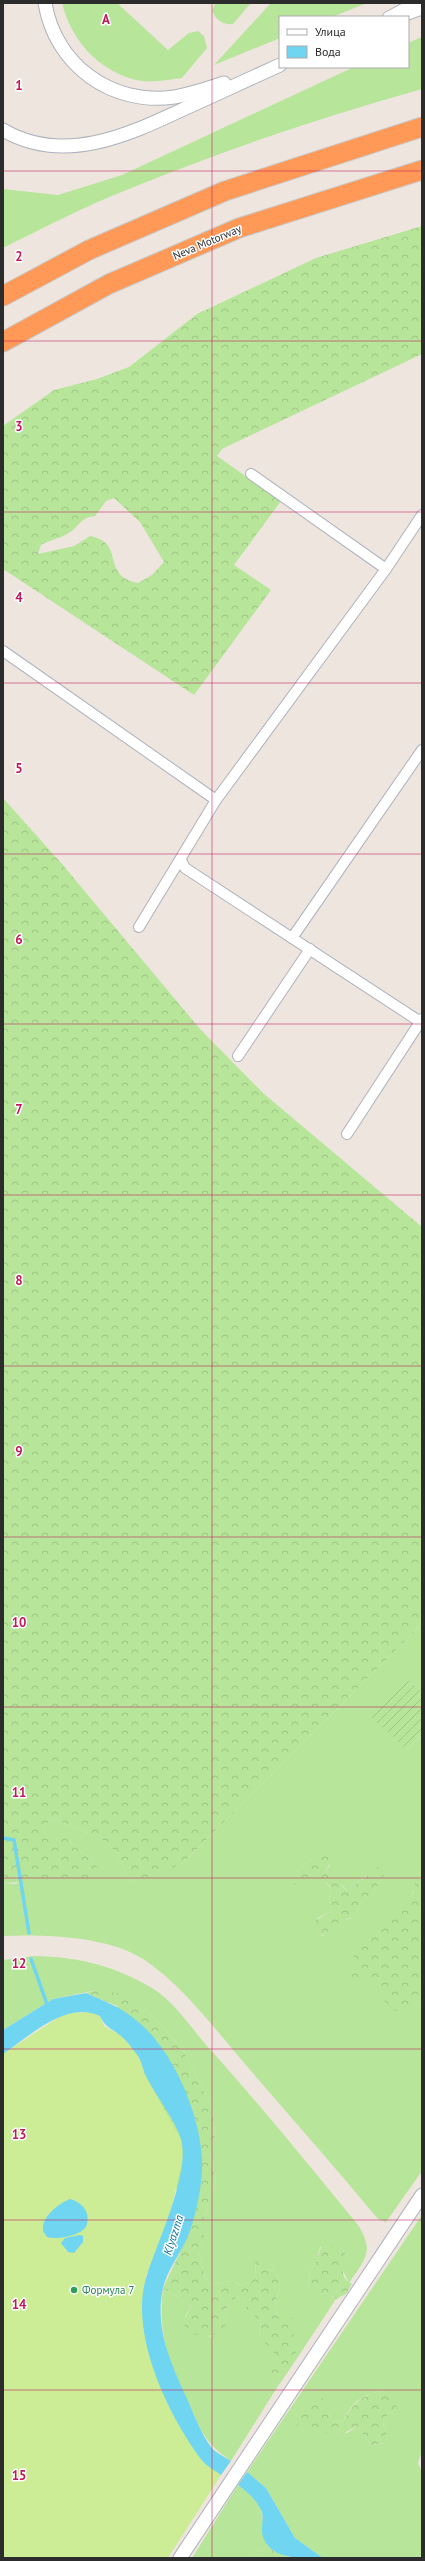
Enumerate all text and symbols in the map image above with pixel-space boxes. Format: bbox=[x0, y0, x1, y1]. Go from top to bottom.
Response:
text: A bbox=[102, 11, 110, 28]
legend bbox=[279, 16, 409, 68]
text: Улица bbox=[315, 24, 346, 39]
text: Вода bbox=[315, 44, 341, 59]
text: 1 bbox=[15, 77, 23, 94]
street label: Neva Motorway bbox=[171, 221, 244, 263]
text: 2 bbox=[15, 248, 23, 265]
text: 3 bbox=[15, 418, 23, 435]
text: 4 bbox=[15, 589, 23, 606]
text: 5 bbox=[15, 760, 23, 777]
text: 6 bbox=[15, 931, 23, 948]
text: 7 bbox=[15, 1101, 23, 1118]
text: 8 bbox=[15, 1272, 23, 1289]
text: 9 bbox=[15, 1443, 23, 1460]
text: 10 bbox=[12, 1614, 26, 1631]
text: 11 bbox=[12, 1784, 26, 1801]
text: 12 bbox=[12, 1955, 26, 1972]
text: 13 bbox=[12, 2126, 26, 2143]
water label: Klyazma bbox=[160, 2213, 187, 2257]
place label: Формула 7 bbox=[82, 2283, 134, 2297]
marker: Формула 7 bbox=[69, 2285, 79, 2295]
text: 14 bbox=[12, 2296, 27, 2313]
text: 15 bbox=[12, 2467, 26, 2484]

